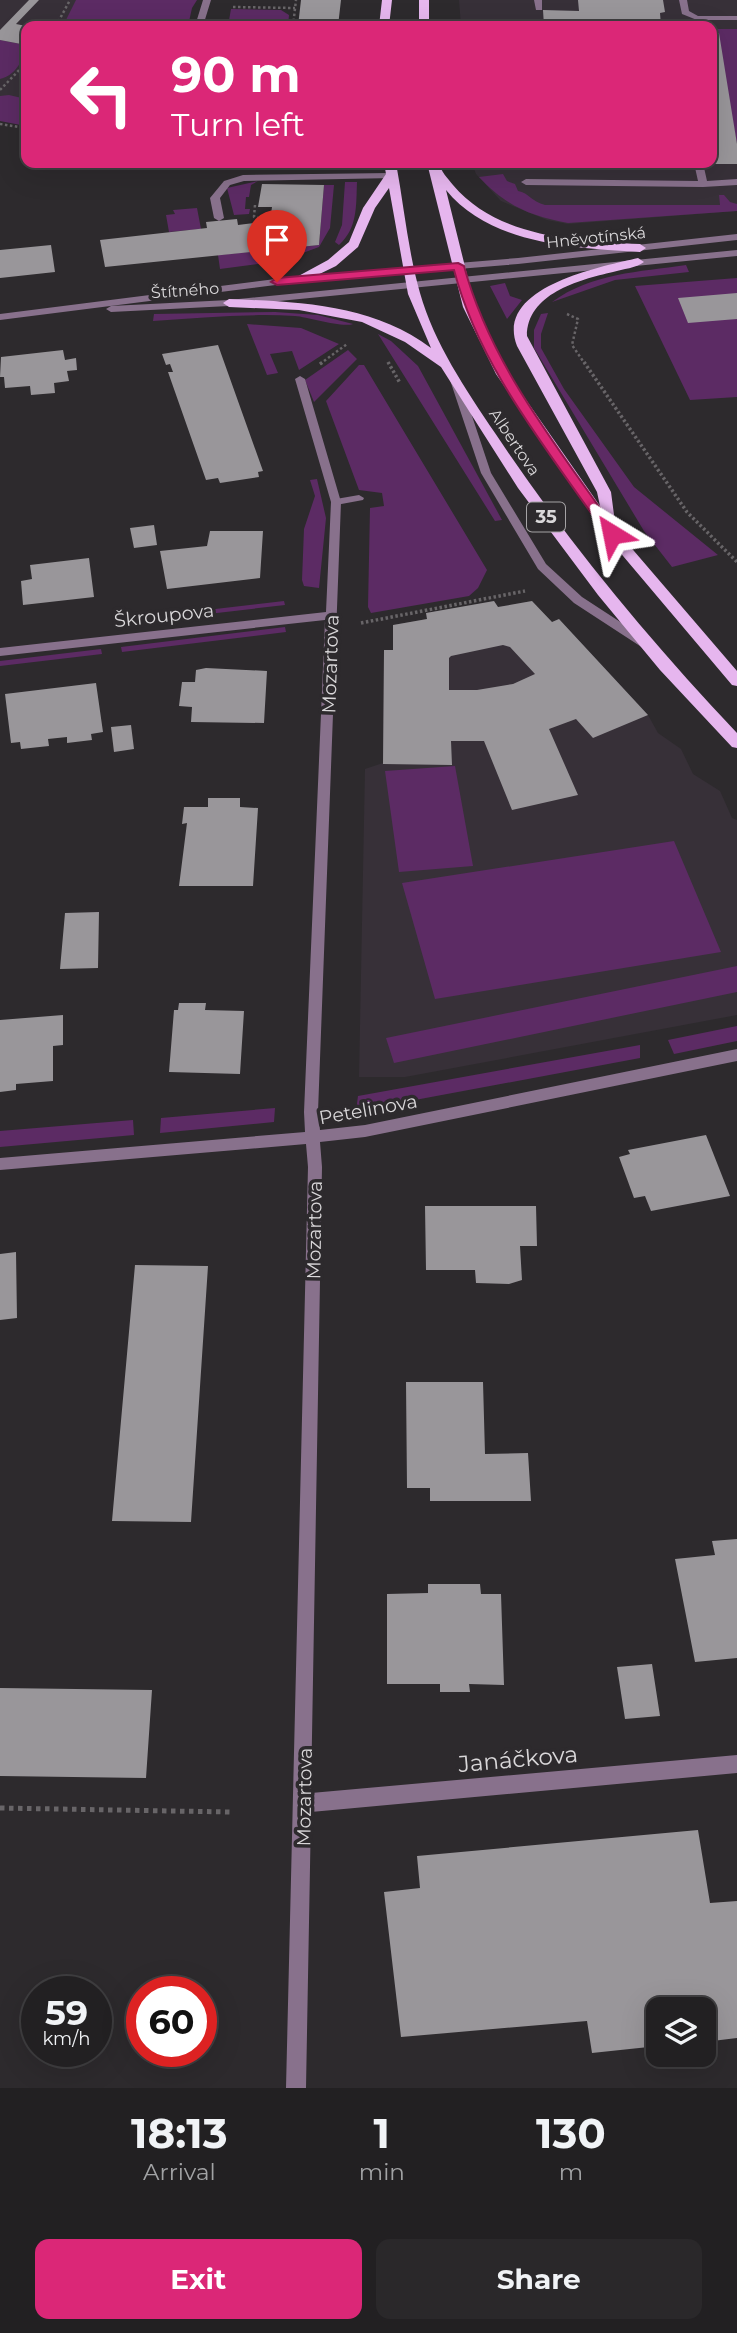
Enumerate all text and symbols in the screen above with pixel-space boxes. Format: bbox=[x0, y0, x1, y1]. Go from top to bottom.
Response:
text: 90 m bbox=[171, 45, 301, 104]
icon: left bbox=[56, 49, 147, 140]
text: Turn left bbox=[171, 105, 305, 144]
pin bbox=[247, 210, 307, 282]
icon: arrive bbox=[258, 221, 296, 259]
street label: Hněvotínská bbox=[545, 223, 647, 252]
street label: Štítného bbox=[150, 279, 220, 302]
street label: Albertova bbox=[485, 405, 544, 479]
position arrow bbox=[575, 497, 649, 571]
road number: 35 bbox=[527, 503, 565, 532]
street label: Škroupova bbox=[113, 599, 215, 632]
street label: Mozartova bbox=[317, 614, 344, 714]
street label: Petelinova bbox=[317, 1090, 419, 1129]
street label: Mozartova bbox=[302, 1180, 327, 1280]
street label: Janáčkova bbox=[456, 1740, 579, 1778]
street label: Mozartova bbox=[292, 1747, 317, 1847]
speed limit sign: 60 bbox=[126, 1976, 217, 2067]
text: 59 bbox=[45, 1991, 88, 2034]
map controls bbox=[646, 1997, 716, 2067]
button: layers bbox=[646, 1997, 716, 2067]
text: km/h bbox=[42, 2028, 91, 2050]
text: 18:13 bbox=[131, 2107, 228, 2159]
text: 1 bbox=[374, 2107, 390, 2159]
text: 130 bbox=[536, 2107, 606, 2159]
text: Arrival bbox=[143, 2158, 216, 2186]
text: min bbox=[359, 2158, 405, 2186]
text: m bbox=[559, 2158, 583, 2186]
button: Exit bbox=[35, 2239, 362, 2319]
button: Share bbox=[376, 2239, 702, 2319]

